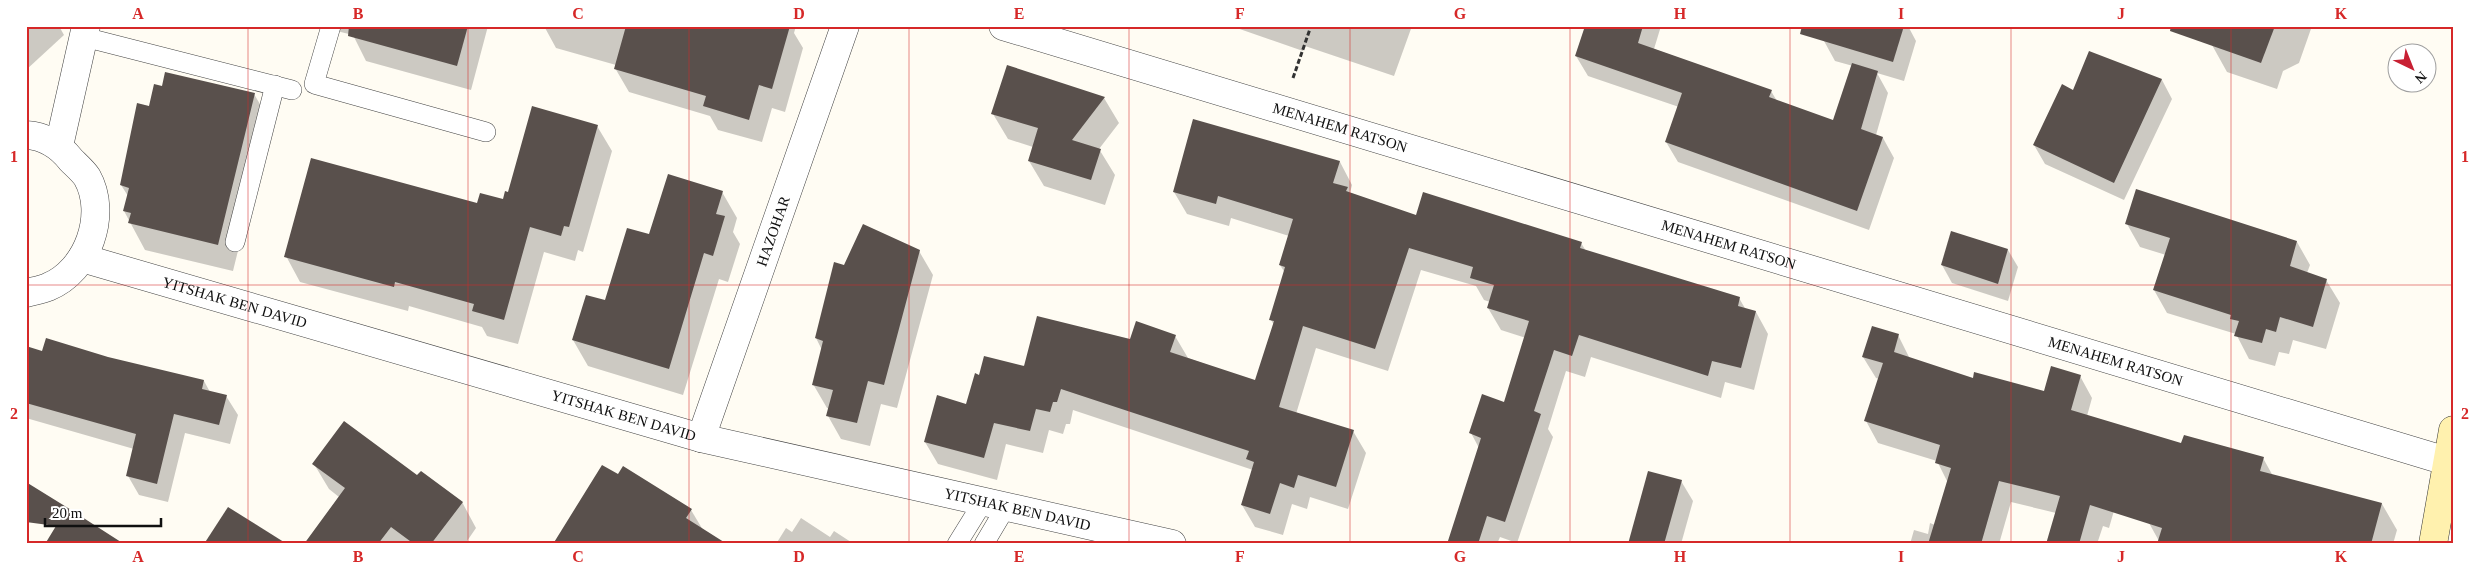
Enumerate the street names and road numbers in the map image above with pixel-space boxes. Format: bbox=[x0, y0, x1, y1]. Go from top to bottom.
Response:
street label: MENAHEM RATSON bbox=[1271, 100, 1409, 155]
street label: HAZOHAR bbox=[754, 194, 793, 269]
street label: MENAHEM RATSON bbox=[1660, 217, 1798, 273]
street label: YITSHAK BEN DAVID bbox=[160, 274, 309, 331]
street label: MENAHEM RATSON bbox=[2046, 333, 2185, 389]
street label: YITSHAK BEN DAVID bbox=[549, 387, 698, 444]
street label: YITSHAK BEN DAVID bbox=[943, 485, 1092, 534]

